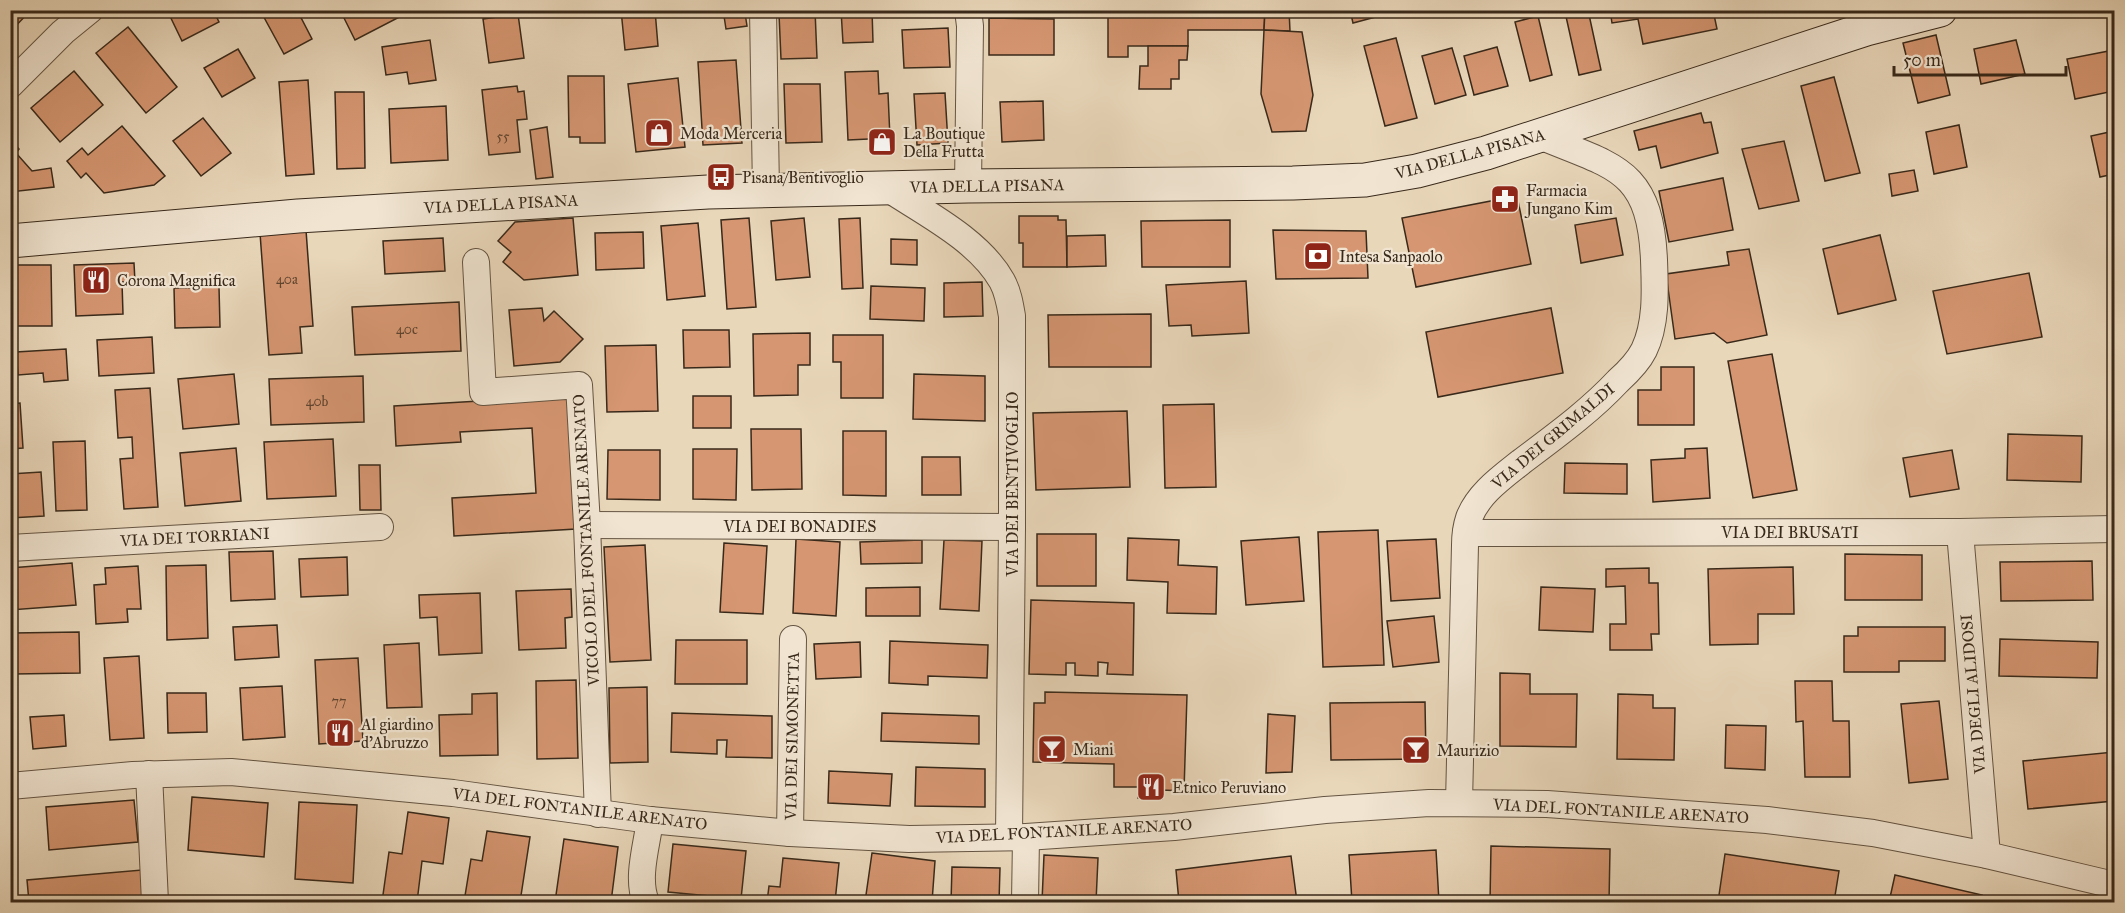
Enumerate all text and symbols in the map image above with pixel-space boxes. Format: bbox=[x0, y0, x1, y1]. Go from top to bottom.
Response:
scale bar bbox=[1894, 39, 2066, 77]
text: 50 m bbox=[1903, 49, 1941, 71]
shop icon: Moda Merceria bbox=[643, 117, 675, 149]
place label: Moda Merceria bbox=[680, 124, 782, 143]
place label: La Boutique Della Frutta bbox=[903, 124, 985, 161]
street label: VIA DELLA PISANA bbox=[1392, 125, 1547, 183]
shop icon: La Boutique Della Frutta bbox=[866, 126, 898, 158]
house number: 55 bbox=[496, 128, 510, 145]
bus stop icon: Pisana/Bentivoglio bbox=[705, 161, 737, 193]
place label: Pisana/Bentivoglio bbox=[742, 168, 864, 188]
street label: VIA DELLA PISANA bbox=[909, 175, 1065, 197]
place label: Farmacia Jungano Kim bbox=[1524, 181, 1614, 219]
pharmacy icon: Farmacia Jungano Kim bbox=[1489, 183, 1521, 215]
street label: VIA DELLA PISANA bbox=[422, 190, 579, 218]
bank icon: Intesa Sanpaolo bbox=[1302, 240, 1334, 272]
place label: Intesa Sanpaolo bbox=[1339, 247, 1443, 266]
restaurant icon: Corona Magnifica bbox=[80, 264, 112, 296]
place label: Corona Magnifica bbox=[117, 271, 236, 291]
house number: 40a bbox=[276, 271, 298, 288]
house number: 40c bbox=[396, 321, 418, 338]
street label: VIA DEI GRIMALDI bbox=[1487, 379, 1618, 494]
street label: VIA DEI BENTIVOGLIO bbox=[1003, 391, 1022, 578]
house number: 40b bbox=[306, 393, 329, 410]
street label: VICOLO DEL FONTANILE ARENATO bbox=[569, 393, 603, 688]
street label: VIA DEI BONADIES bbox=[722, 517, 877, 536]
street label: VIA DEI BRUSATI bbox=[1720, 523, 1859, 542]
street label: VIA DEI TORRIANI bbox=[119, 524, 271, 550]
street label: VIA DEGLI ALIDOSI bbox=[1957, 613, 1990, 776]
street label: VIA DEI SIMONETTA bbox=[781, 651, 803, 821]
house number: 77 bbox=[332, 693, 346, 710]
place label: Al giardino d'Abruzzo bbox=[360, 715, 433, 752]
restaurant icon: Al giardino d'Abruzzo bbox=[324, 717, 356, 749]
bar icon: Miani bbox=[1036, 733, 1068, 765]
bar icon: Maurizio bbox=[1400, 734, 1432, 766]
place label: Miani bbox=[1073, 740, 1114, 759]
place label: Maurizio bbox=[1437, 741, 1499, 760]
restaurant icon: Etnico Peruviano bbox=[1135, 771, 1167, 803]
place label: Etnico Peruviano bbox=[1172, 778, 1286, 797]
street label: VIA DEL FONTANILE ARENATO bbox=[451, 784, 708, 834]
street label: VIA DEL FONTANILE ARENATO bbox=[1491, 795, 1750, 827]
street label: VIA DEL FONTANILE ARENATO bbox=[934, 815, 1193, 847]

